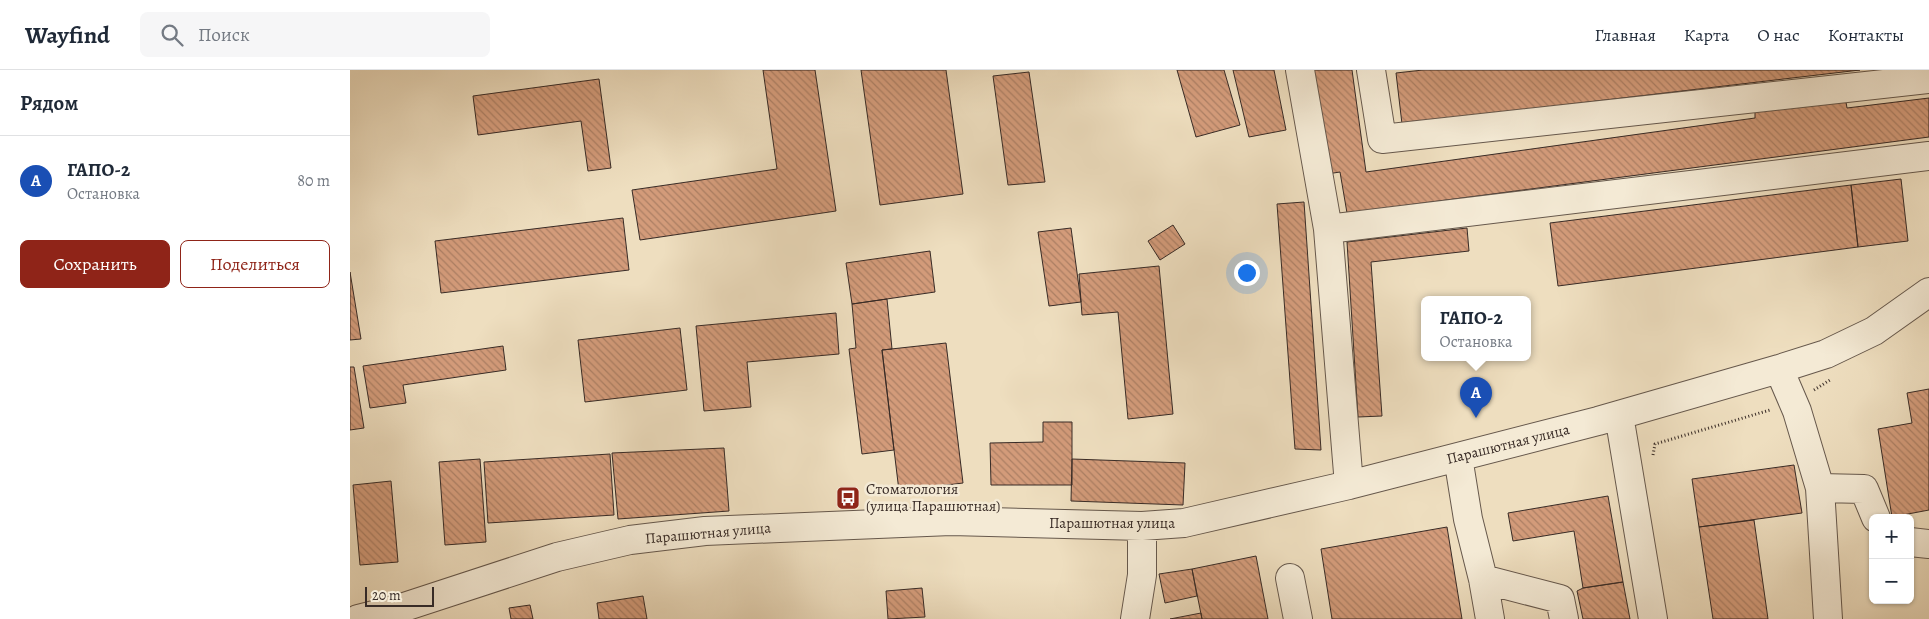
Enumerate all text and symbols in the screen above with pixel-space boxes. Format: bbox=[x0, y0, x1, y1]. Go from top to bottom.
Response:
search box bbox=[140, 12, 490, 57]
text: Wayfind bbox=[25, 19, 110, 51]
icon: search bbox=[158, 21, 186, 49]
text: Поиск bbox=[198, 22, 250, 48]
text: Главная bbox=[1595, 23, 1656, 47]
text: Карта bbox=[1684, 23, 1729, 47]
text: О нас bbox=[1757, 23, 1800, 47]
text: Контакты bbox=[1828, 23, 1904, 47]
text: Рядом bbox=[20, 89, 78, 117]
text: ГАПО-2 bbox=[67, 157, 130, 183]
text: A bbox=[31, 170, 41, 192]
text: 80 m bbox=[297, 170, 330, 192]
text: Остановка bbox=[67, 183, 140, 205]
button: Сохранить bbox=[20, 240, 170, 288]
button: Поделиться bbox=[180, 240, 330, 288]
your location bbox=[1234, 260, 1260, 286]
popup bbox=[1421, 296, 1531, 361]
text: ГАПО-2 bbox=[1440, 305, 1503, 331]
text: Остановка bbox=[1440, 331, 1512, 353]
pin: A bbox=[1460, 377, 1492, 418]
street label: Парашютная улица bbox=[1444, 419, 1572, 469]
place label: Стоматология (улица Парашютная) bbox=[866, 479, 1000, 516]
bus stop icon: Стоматология (улица Парашютная) bbox=[835, 485, 861, 511]
street label: Парашютная улица bbox=[1049, 513, 1175, 533]
map controls bbox=[1869, 514, 1914, 604]
button: + bbox=[1869, 514, 1914, 559]
street label: Парашютная улица bbox=[644, 518, 772, 548]
button: − bbox=[1869, 559, 1914, 604]
scale bar bbox=[365, 584, 434, 607]
text: 20 m bbox=[372, 586, 401, 605]

